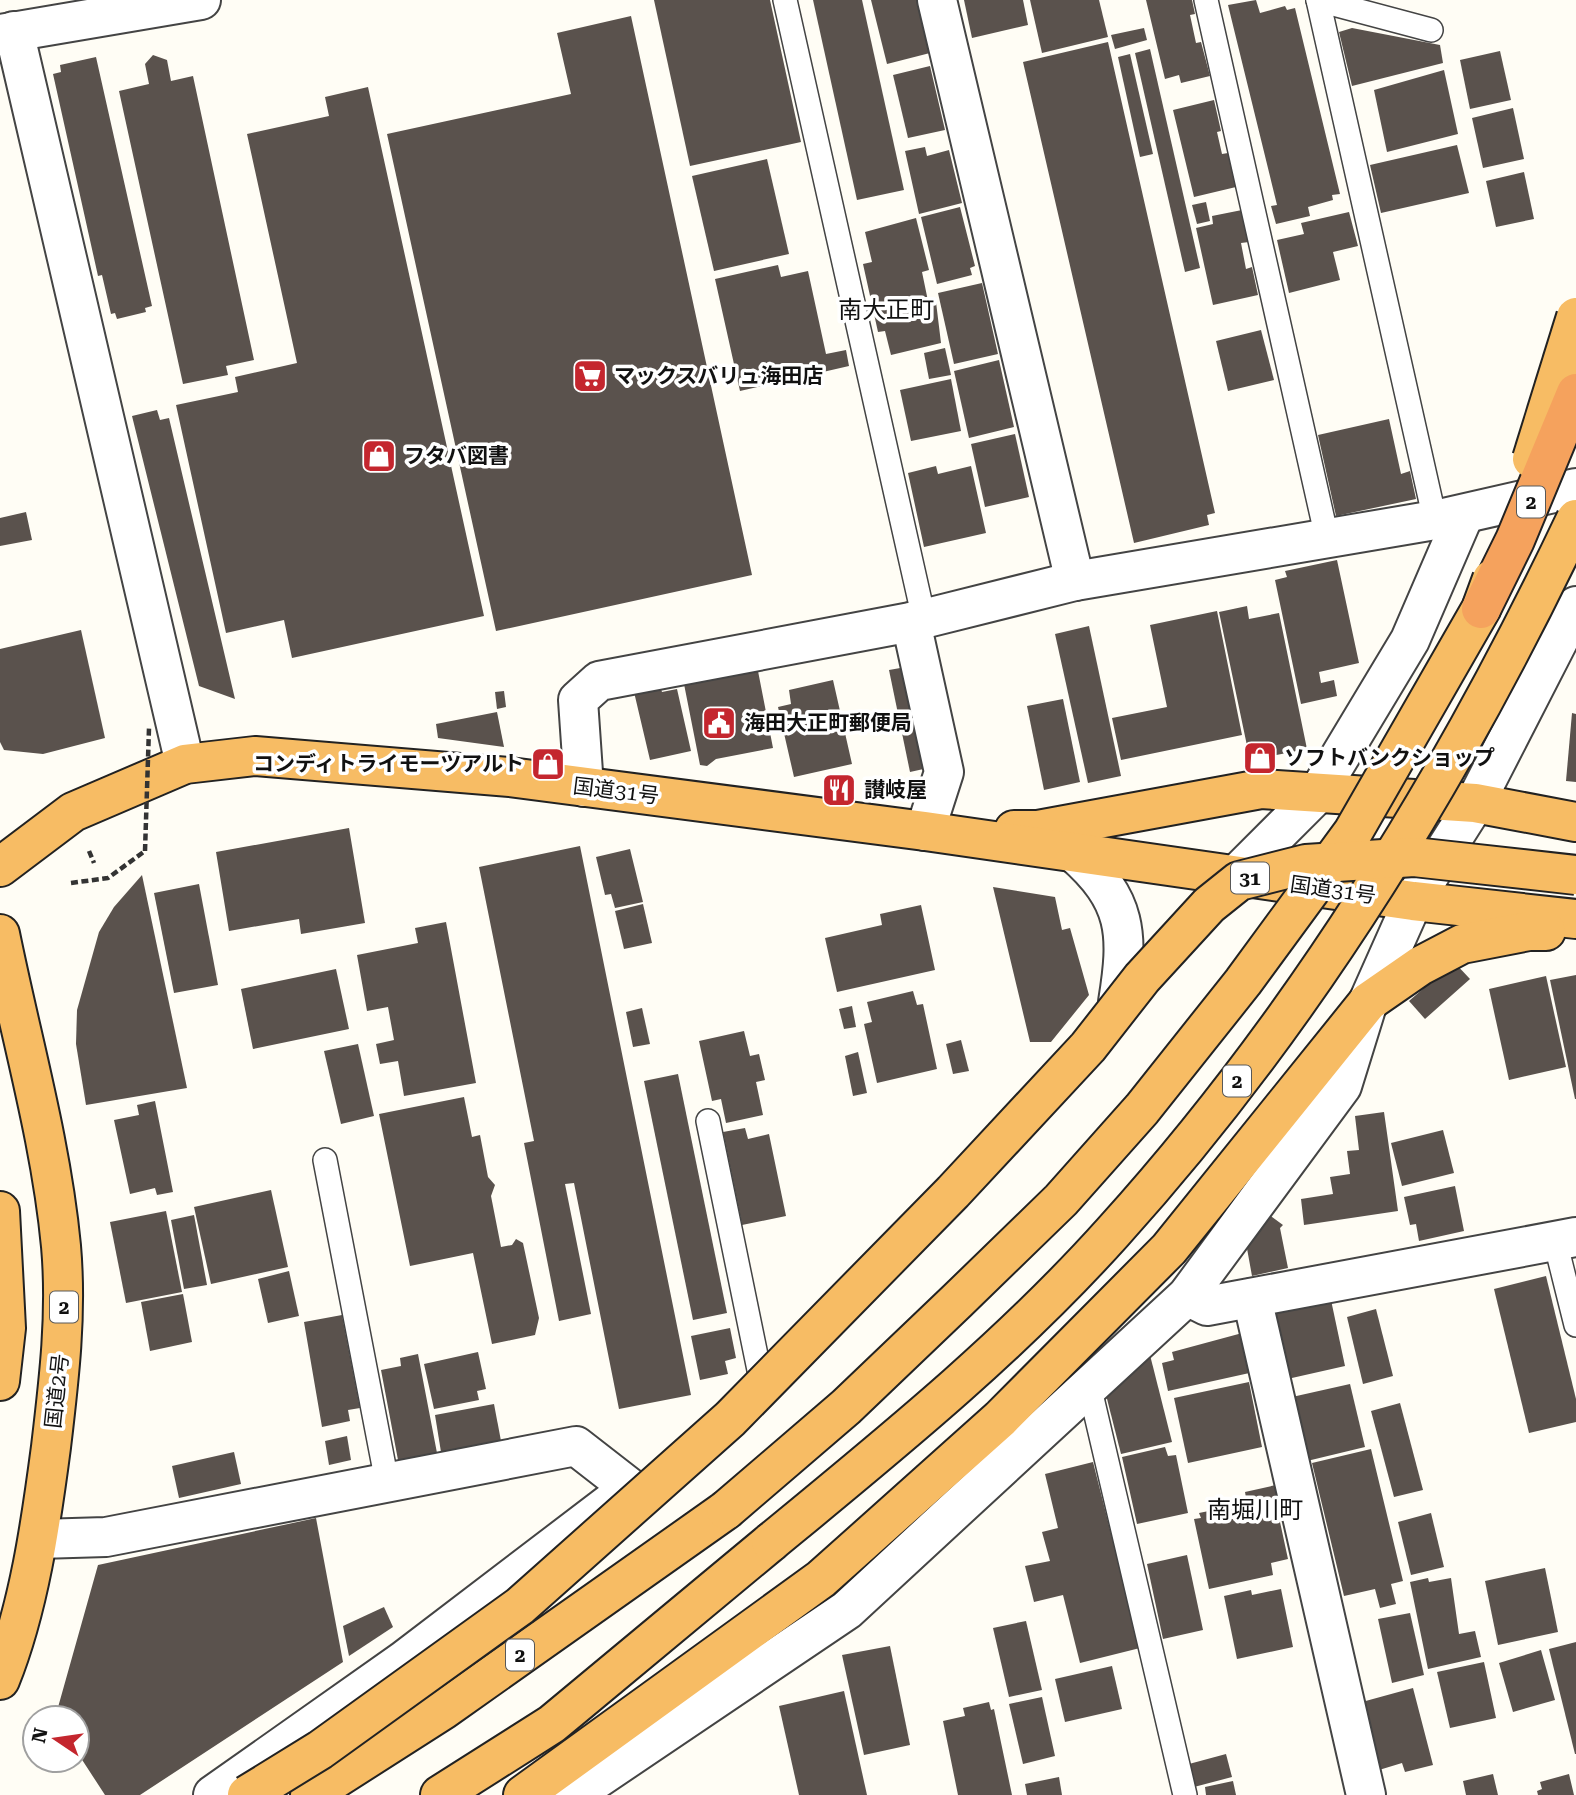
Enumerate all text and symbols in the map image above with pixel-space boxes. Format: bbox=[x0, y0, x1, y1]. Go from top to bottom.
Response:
district label: 南大正町 bbox=[838, 296, 934, 324]
supermarket icon: マックスバリュ海田店 bbox=[571, 357, 609, 395]
place label: マックスバリュ海田店 bbox=[614, 364, 823, 388]
shop icon: フタバ図書 bbox=[360, 437, 398, 475]
place label: フタバ図書 bbox=[404, 444, 509, 468]
road number: 2 bbox=[1517, 486, 1545, 517]
public building icon: 海田大正町郵便局 bbox=[700, 704, 738, 742]
place label: 海田大正町郵便局 bbox=[744, 711, 912, 735]
shop icon: ソフトバンクショップ bbox=[1241, 739, 1279, 777]
shop icon: コンディトライモーツアルト bbox=[529, 745, 567, 783]
place label: ソフトバンクショップ bbox=[1284, 746, 1495, 770]
place label: コンディトライモーツアルト bbox=[253, 752, 524, 776]
restaurant icon: 讃岐屋 bbox=[820, 771, 858, 809]
street label: 国道31号 bbox=[572, 774, 660, 808]
place label: 讃岐屋 bbox=[864, 778, 927, 802]
road number: 31 bbox=[1231, 862, 1269, 894]
street label: 国道31号 bbox=[1288, 872, 1378, 908]
road number: 2 bbox=[1223, 1065, 1251, 1096]
road number: 2 bbox=[50, 1292, 78, 1322]
street label: 国道2号 bbox=[41, 1353, 73, 1429]
district label: 南堀川町 bbox=[1207, 1496, 1303, 1524]
road number: 2 bbox=[506, 1639, 534, 1670]
north arrow bbox=[21, 1704, 91, 1774]
text: N bbox=[27, 1725, 53, 1745]

